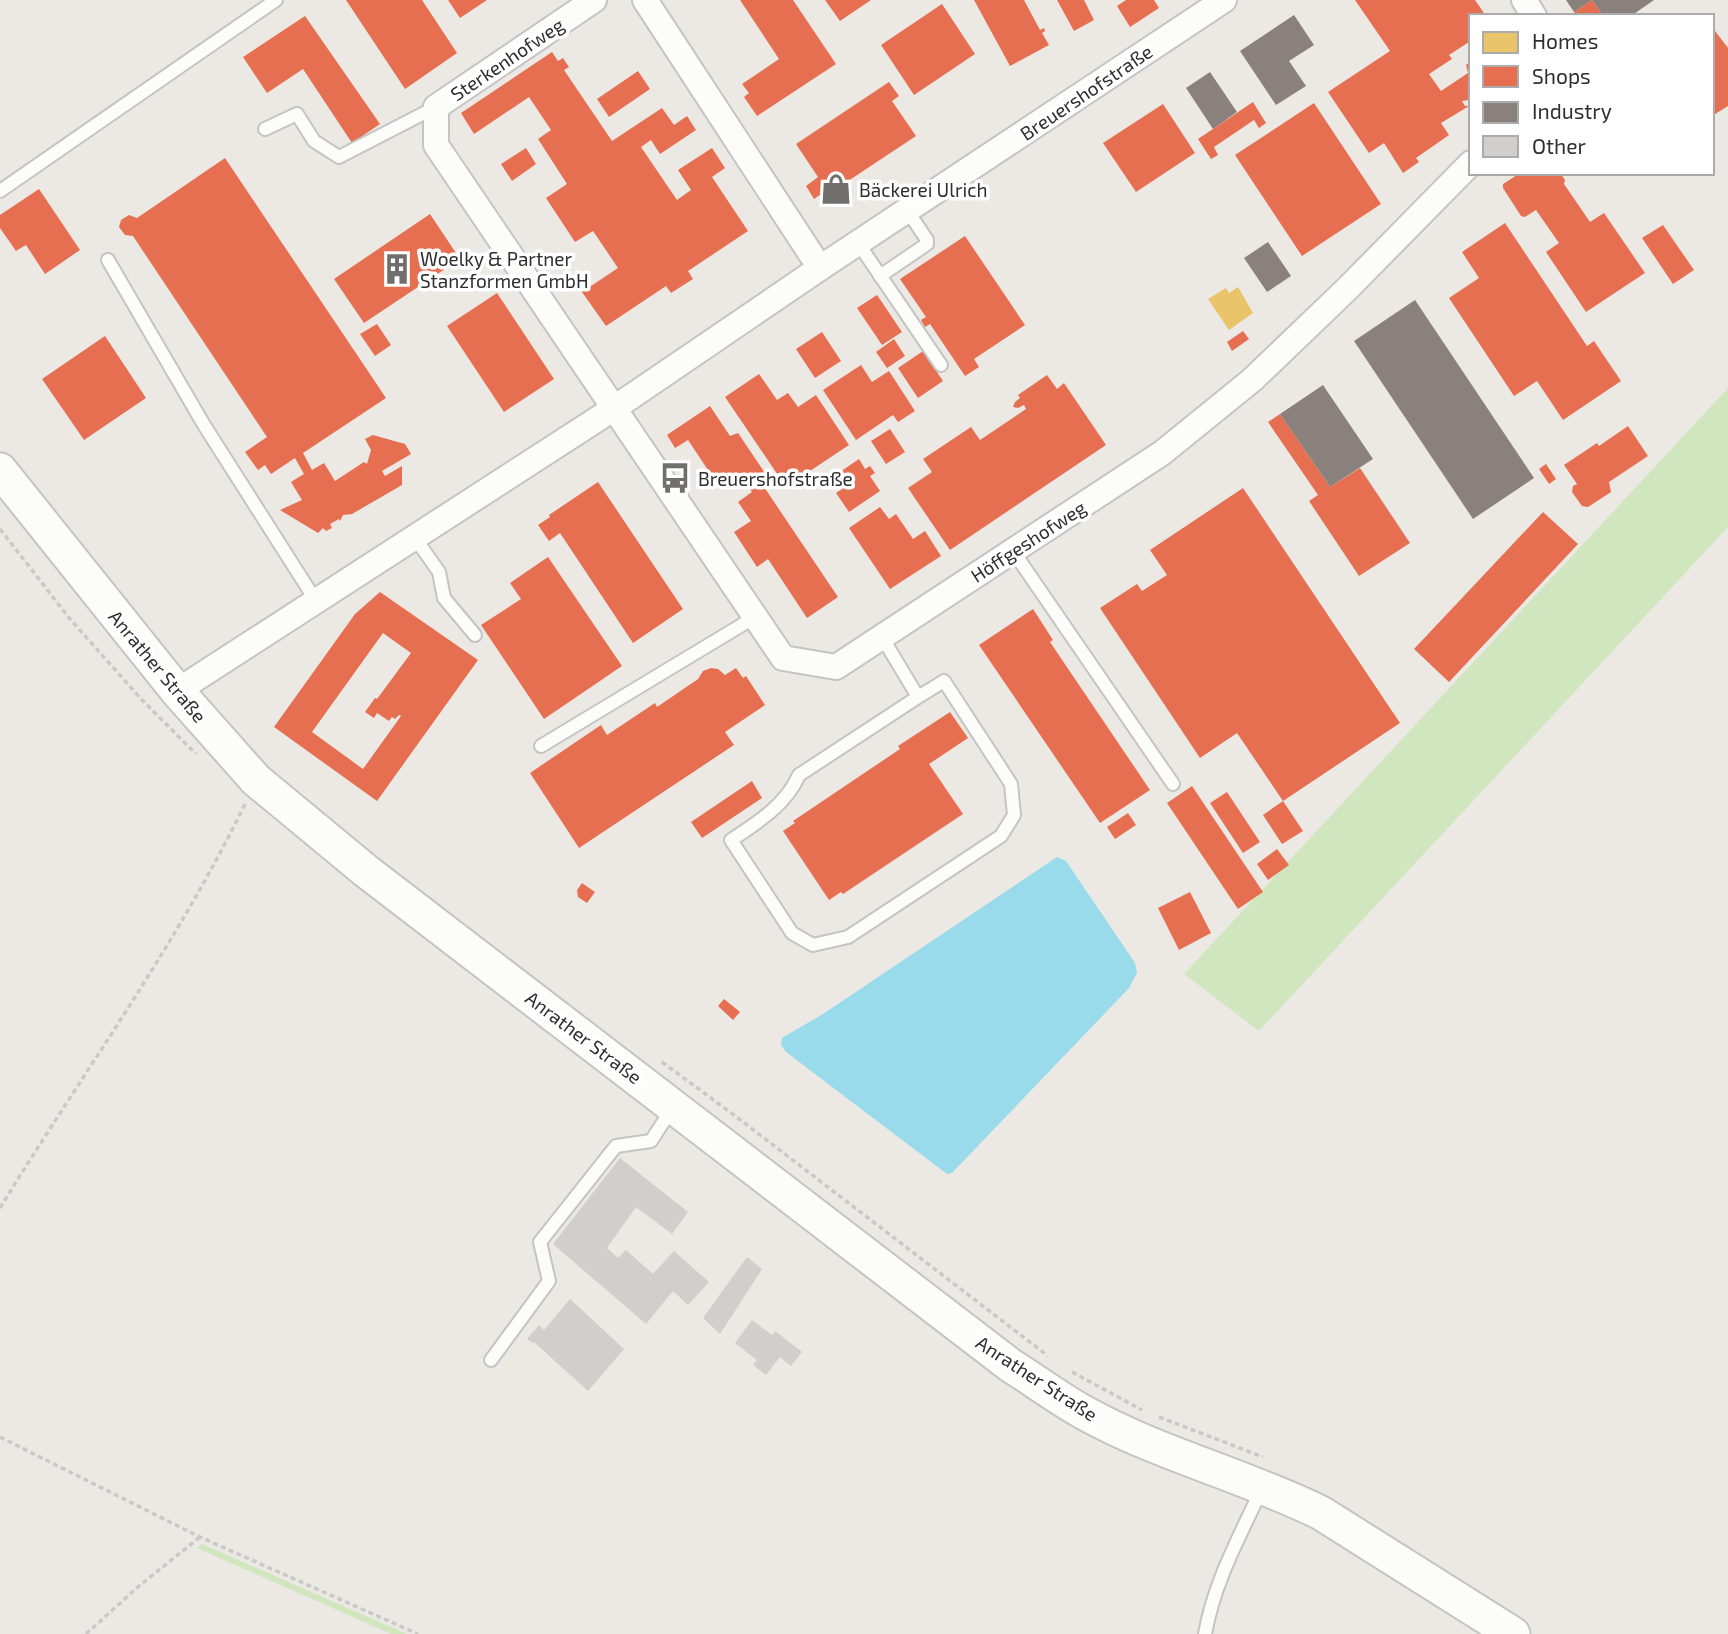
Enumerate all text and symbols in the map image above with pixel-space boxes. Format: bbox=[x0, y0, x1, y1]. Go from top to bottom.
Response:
street label: Sterkenhofweg bbox=[446, 12, 568, 105]
legend bbox=[1469, 14, 1714, 175]
text: Homes bbox=[1532, 28, 1598, 53]
street label: Breuershofstraße bbox=[1015, 39, 1157, 145]
text: Shops bbox=[1532, 63, 1591, 88]
text: Industry bbox=[1532, 98, 1612, 123]
text: Other bbox=[1532, 133, 1587, 158]
shop icon: Bäckerei Ulrich bbox=[819, 172, 853, 206]
place label: Bäckerei Ulrich bbox=[859, 178, 988, 201]
place label: Woelky & Partner Stanzformen GmbH bbox=[420, 247, 589, 292]
building icon: Woelky & Partner Stanzformen GmbH bbox=[380, 252, 414, 286]
bus stop icon: Breuershofstraße bbox=[658, 461, 692, 495]
place label: Breuershofstraße bbox=[698, 467, 853, 490]
street label: Höffgeshofweg bbox=[966, 495, 1090, 587]
street label: Anrather Straße bbox=[104, 605, 212, 727]
street label: Anrather Straße bbox=[521, 986, 647, 1088]
street label: Anrather Straße bbox=[972, 1330, 1102, 1426]

